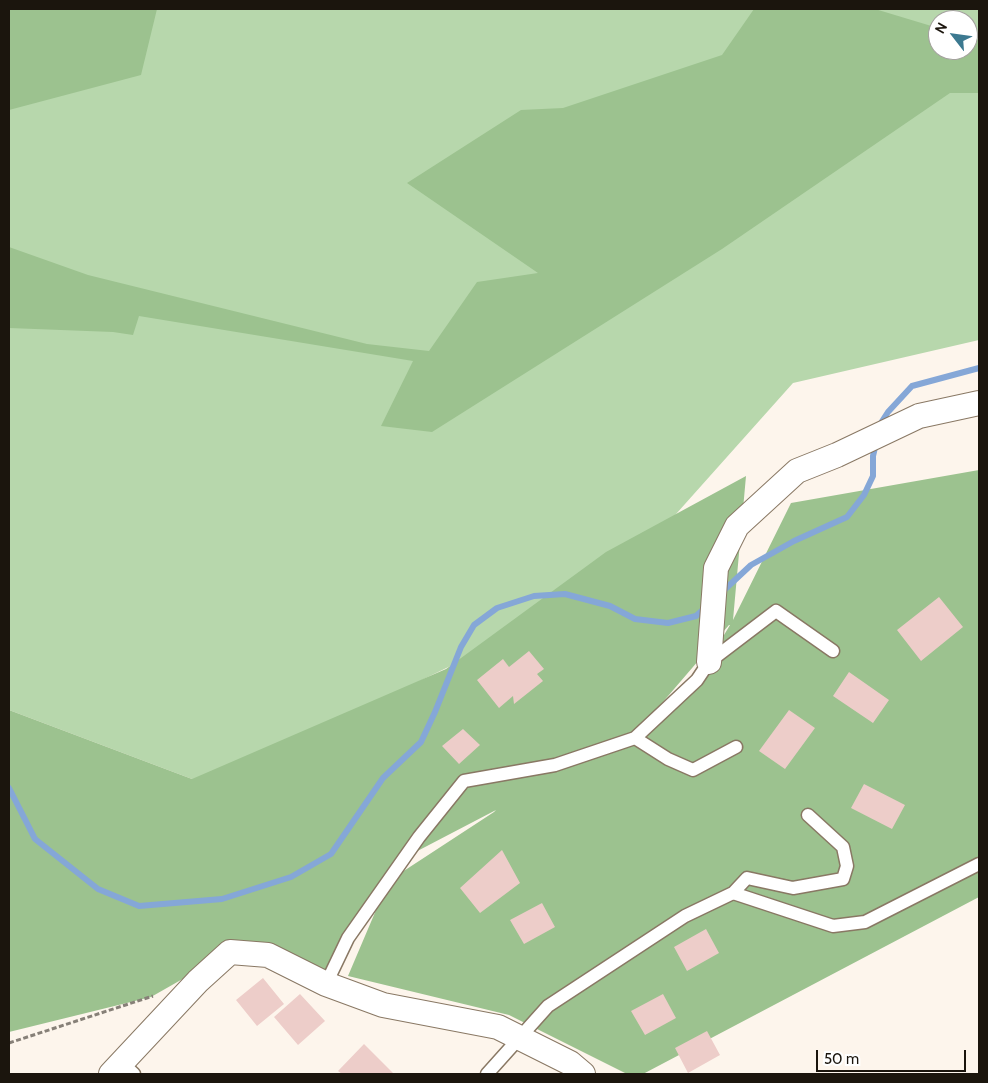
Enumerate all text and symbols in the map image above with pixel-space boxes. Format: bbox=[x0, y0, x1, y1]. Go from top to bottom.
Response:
north arrow bbox=[928, 10, 978, 60]
text: N bbox=[931, 19, 951, 37]
scale bar bbox=[818, 1040, 968, 1072]
text: 50 m bbox=[824, 1050, 859, 1068]

